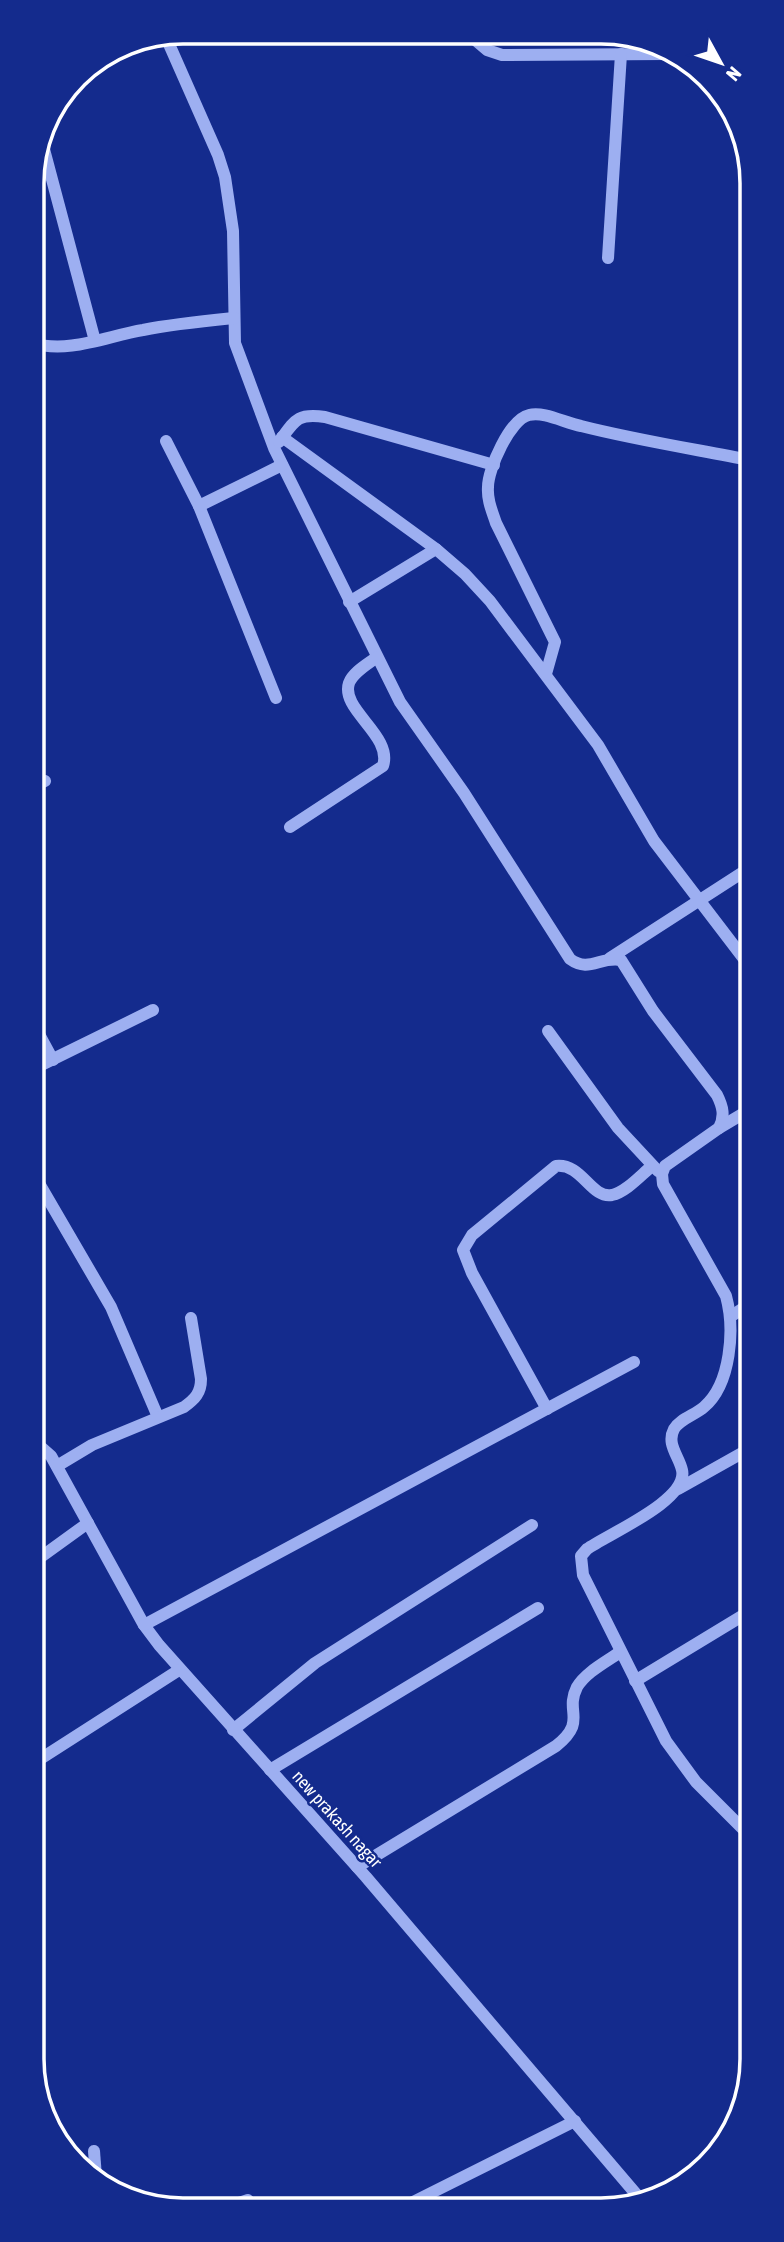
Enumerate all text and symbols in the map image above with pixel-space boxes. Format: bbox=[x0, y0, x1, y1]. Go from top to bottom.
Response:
north arrow bbox=[686, 28, 756, 98]
text: N bbox=[722, 63, 746, 85]
street label: new prakash nagar bbox=[288, 1766, 387, 1872]

